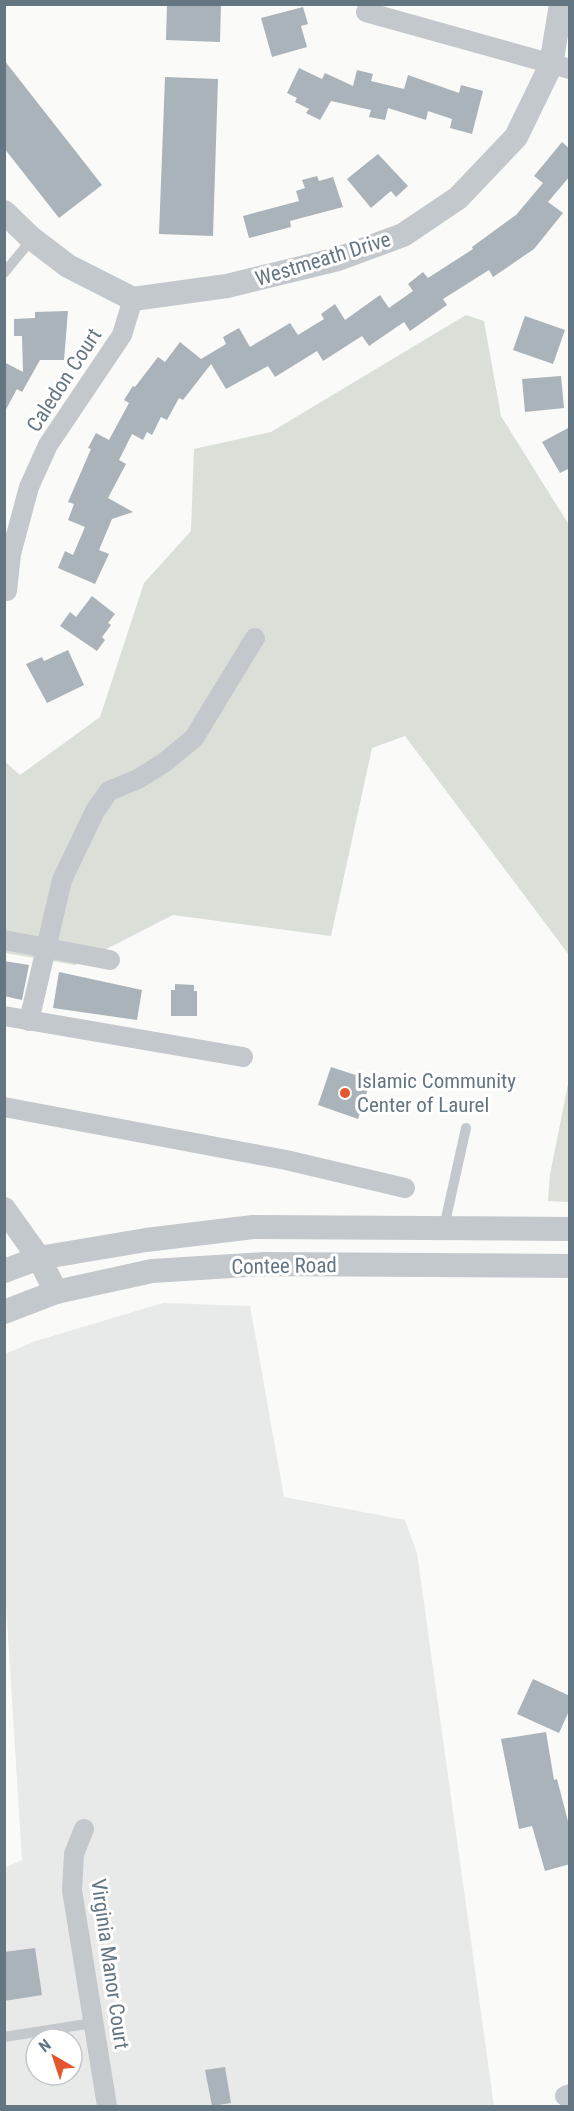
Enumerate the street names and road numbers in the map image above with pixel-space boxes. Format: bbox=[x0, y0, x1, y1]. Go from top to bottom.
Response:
street label: Westmeath Drive bbox=[252, 227, 394, 291]
street label: Caledon Court bbox=[22, 324, 106, 436]
street label: Contee Road bbox=[231, 1253, 337, 1279]
street label: Virginia Manor Court bbox=[86, 1877, 134, 2051]

